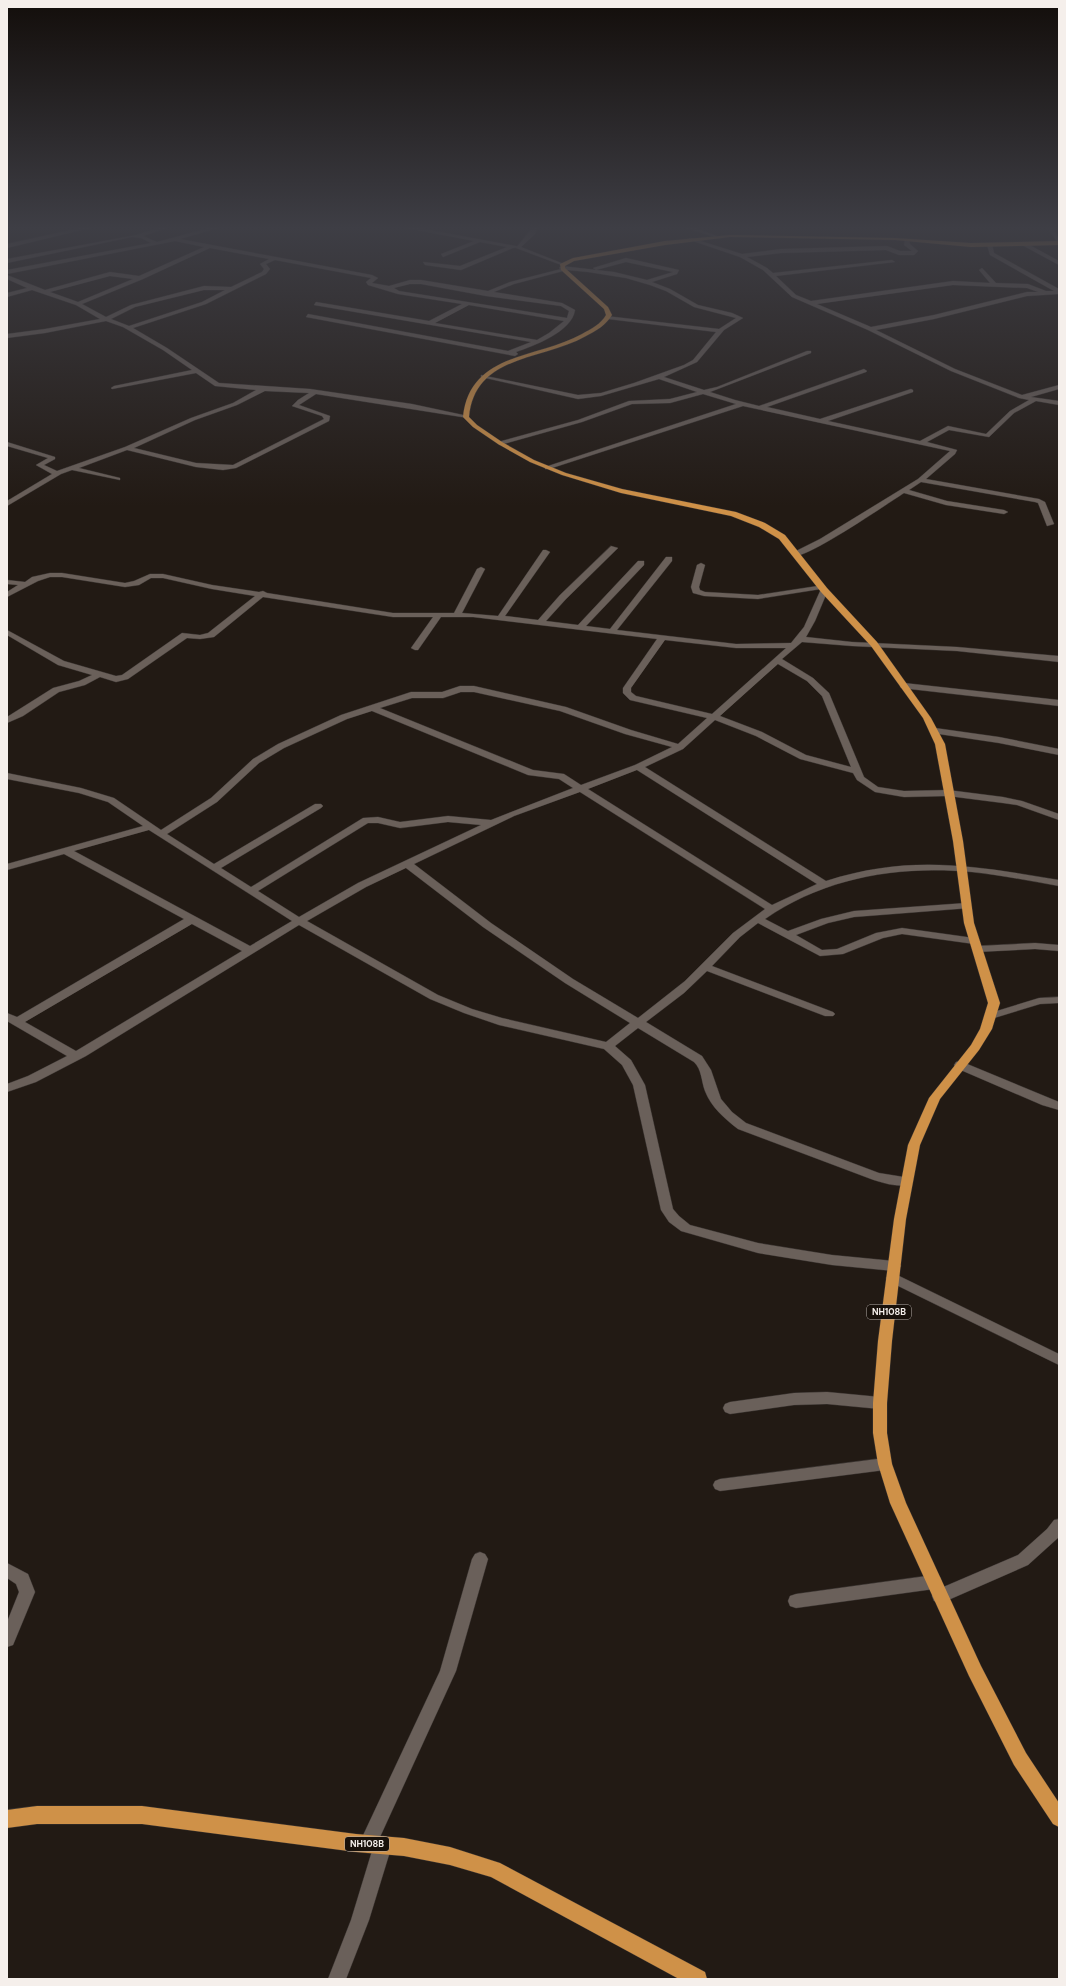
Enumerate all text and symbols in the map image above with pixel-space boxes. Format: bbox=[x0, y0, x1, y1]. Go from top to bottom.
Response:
road number: NH108B bbox=[867, 1305, 911, 1319]
road number: NH108B bbox=[345, 1837, 389, 1851]

